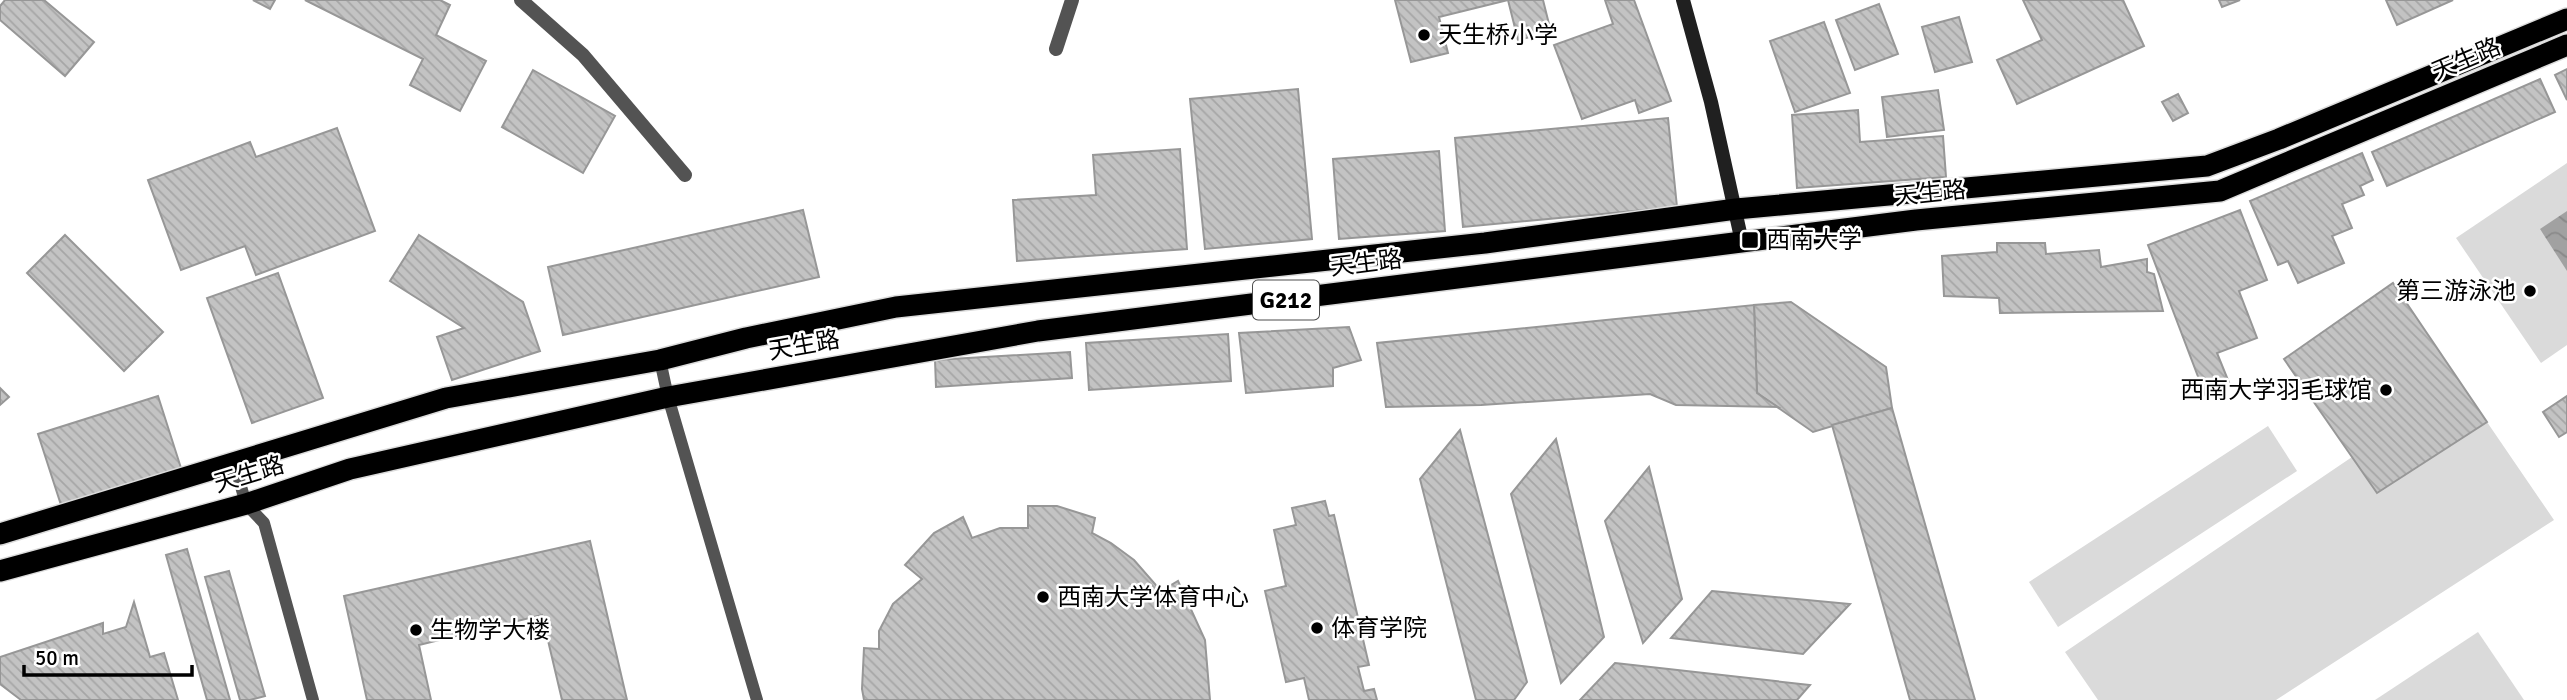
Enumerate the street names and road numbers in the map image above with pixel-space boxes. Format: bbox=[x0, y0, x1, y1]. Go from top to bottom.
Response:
street label: 天生路 bbox=[2427, 31, 2505, 87]
street label: 天生路 bbox=[1893, 174, 1967, 212]
street label: 天生路 bbox=[1328, 244, 1404, 282]
road number: G212 bbox=[1253, 280, 1319, 320]
street label: 天生路 bbox=[766, 324, 842, 366]
street label: 天生路 bbox=[210, 449, 288, 499]

